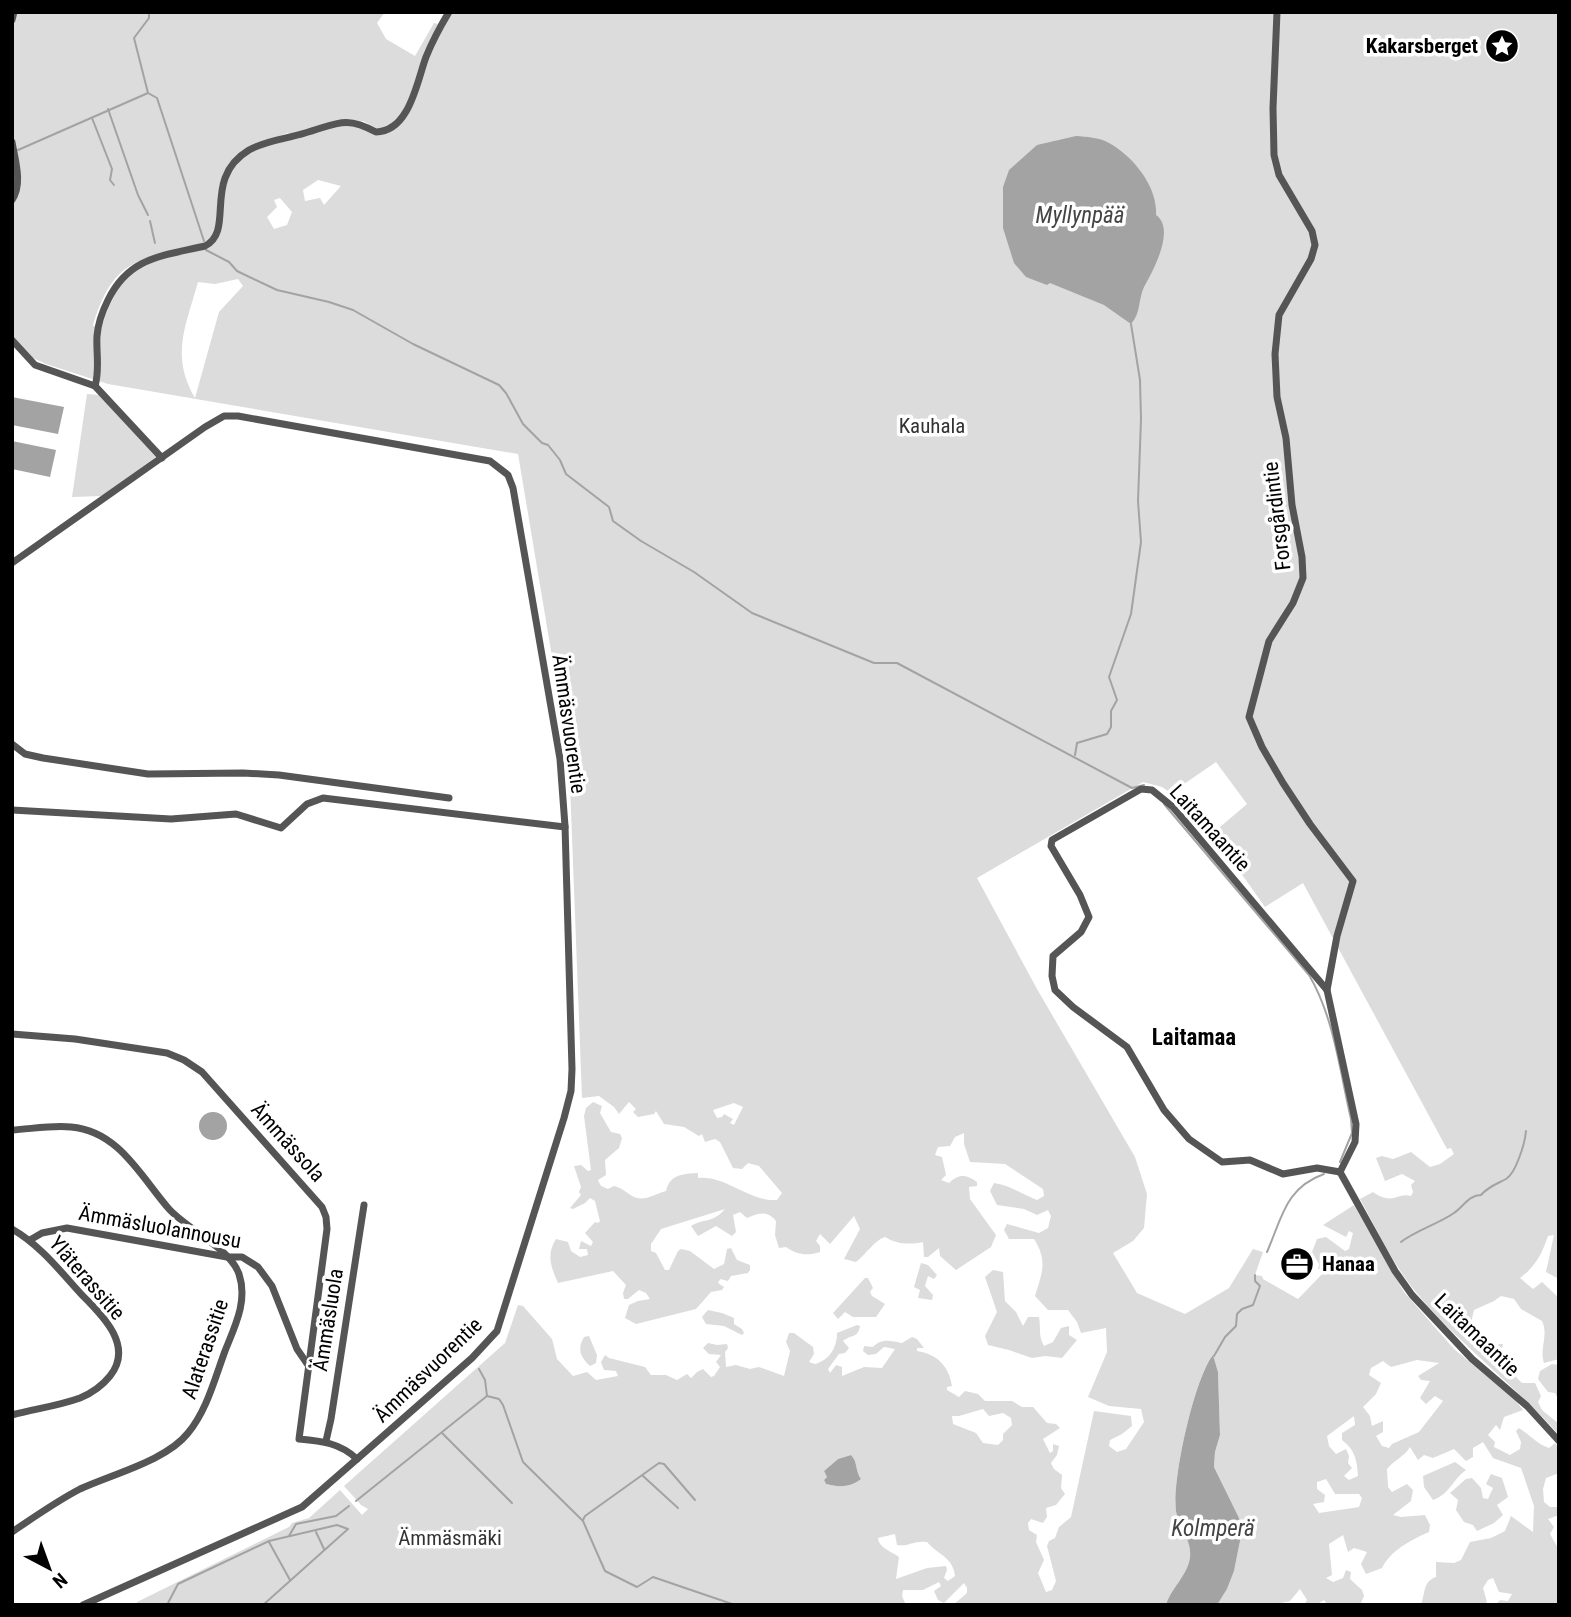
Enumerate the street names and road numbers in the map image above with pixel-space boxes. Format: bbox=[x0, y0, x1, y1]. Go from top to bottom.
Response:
street label: Forsgårdintie bbox=[1258, 460, 1296, 572]
street label: Ämmäsvuorentie bbox=[547, 653, 591, 795]
street label: Laitamaantie bbox=[1165, 780, 1255, 876]
street label: Ämmässola bbox=[246, 1097, 330, 1187]
street label: Ämmäsluolannousu bbox=[77, 1201, 243, 1253]
street label: Yläterassitie bbox=[44, 1231, 130, 1325]
street label: Ämmäsluola bbox=[308, 1267, 348, 1373]
street label: Laitamaantie bbox=[1430, 1289, 1524, 1381]
street label: Alaterassitie bbox=[177, 1296, 233, 1402]
street label: Ämmäsvuorentie bbox=[369, 1313, 487, 1427]

